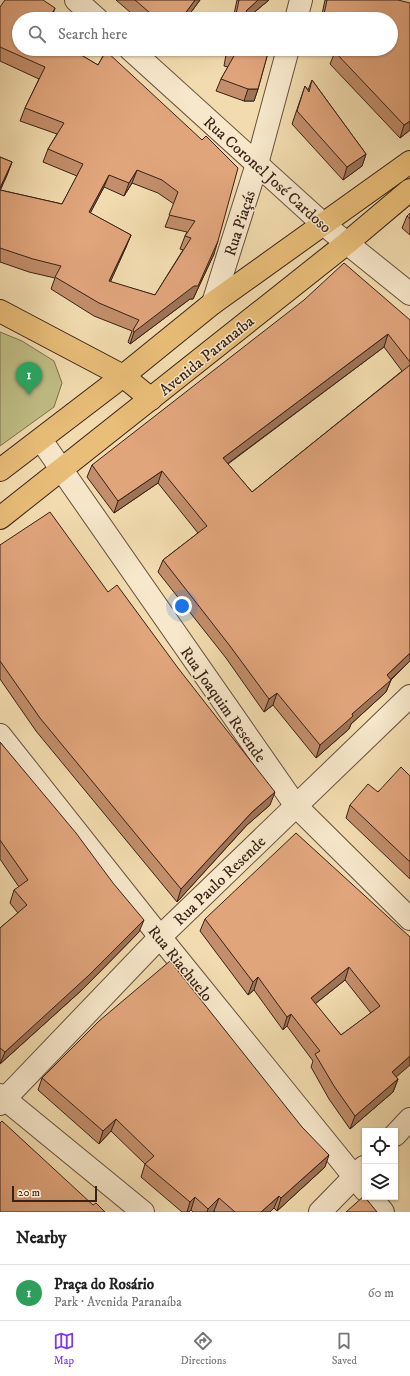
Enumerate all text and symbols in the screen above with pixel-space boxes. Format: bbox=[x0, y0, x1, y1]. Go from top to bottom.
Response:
search box bbox=[12, 12, 398, 56]
icon: search bbox=[26, 23, 48, 45]
text: Search here bbox=[58, 25, 127, 44]
street label: Rua Coronel José Cardoso bbox=[199, 112, 336, 238]
street label: Rua Piaçás bbox=[220, 188, 260, 259]
street label: Avenida Paranaíba bbox=[155, 311, 258, 400]
pin: 1 bbox=[16, 362, 42, 395]
your location bbox=[172, 596, 192, 616]
street label: Rua Joaquim Resende bbox=[176, 643, 271, 767]
street label: Rua Paulo Resende bbox=[169, 831, 270, 930]
street label: Rua Riachuelo bbox=[143, 921, 217, 1006]
map controls bbox=[362, 1128, 398, 1200]
button: locate bbox=[362, 1128, 398, 1164]
button: layers bbox=[362, 1164, 398, 1200]
scale bar bbox=[12, 1184, 97, 1203]
text: 20 m bbox=[18, 1186, 40, 1200]
text: Nearby bbox=[16, 1227, 66, 1249]
text: Praça do Rosário bbox=[54, 1275, 154, 1294]
text: 1 bbox=[27, 1285, 31, 1301]
text: 60 m bbox=[368, 1285, 394, 1301]
text: Park · Avenida Paranaíba bbox=[54, 1294, 182, 1310]
tab: Map bbox=[53, 1330, 75, 1368]
tab: Directions bbox=[181, 1330, 226, 1368]
tab: Saved bbox=[332, 1330, 357, 1368]

